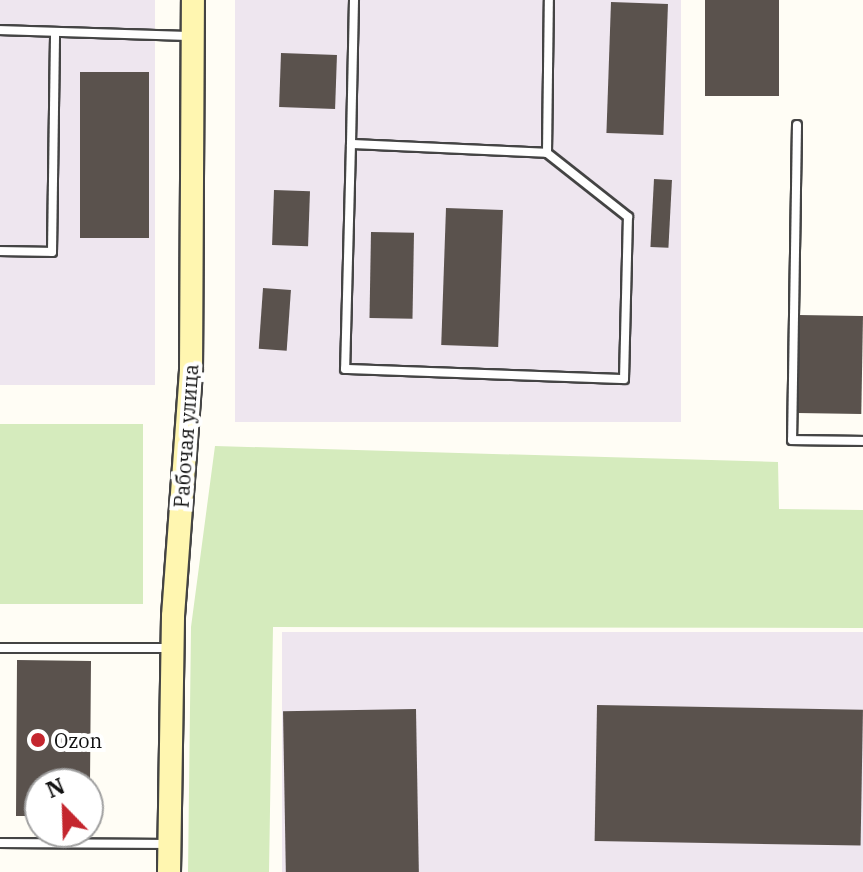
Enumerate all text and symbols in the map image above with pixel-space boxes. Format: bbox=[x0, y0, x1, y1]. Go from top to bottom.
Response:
street label: Рабочая улица bbox=[169, 363, 203, 509]
place label: Ozon bbox=[54, 728, 102, 752]
marker: Ozon bbox=[29, 731, 47, 749]
north arrow bbox=[24, 768, 104, 848]
text: N bbox=[42, 771, 69, 804]

